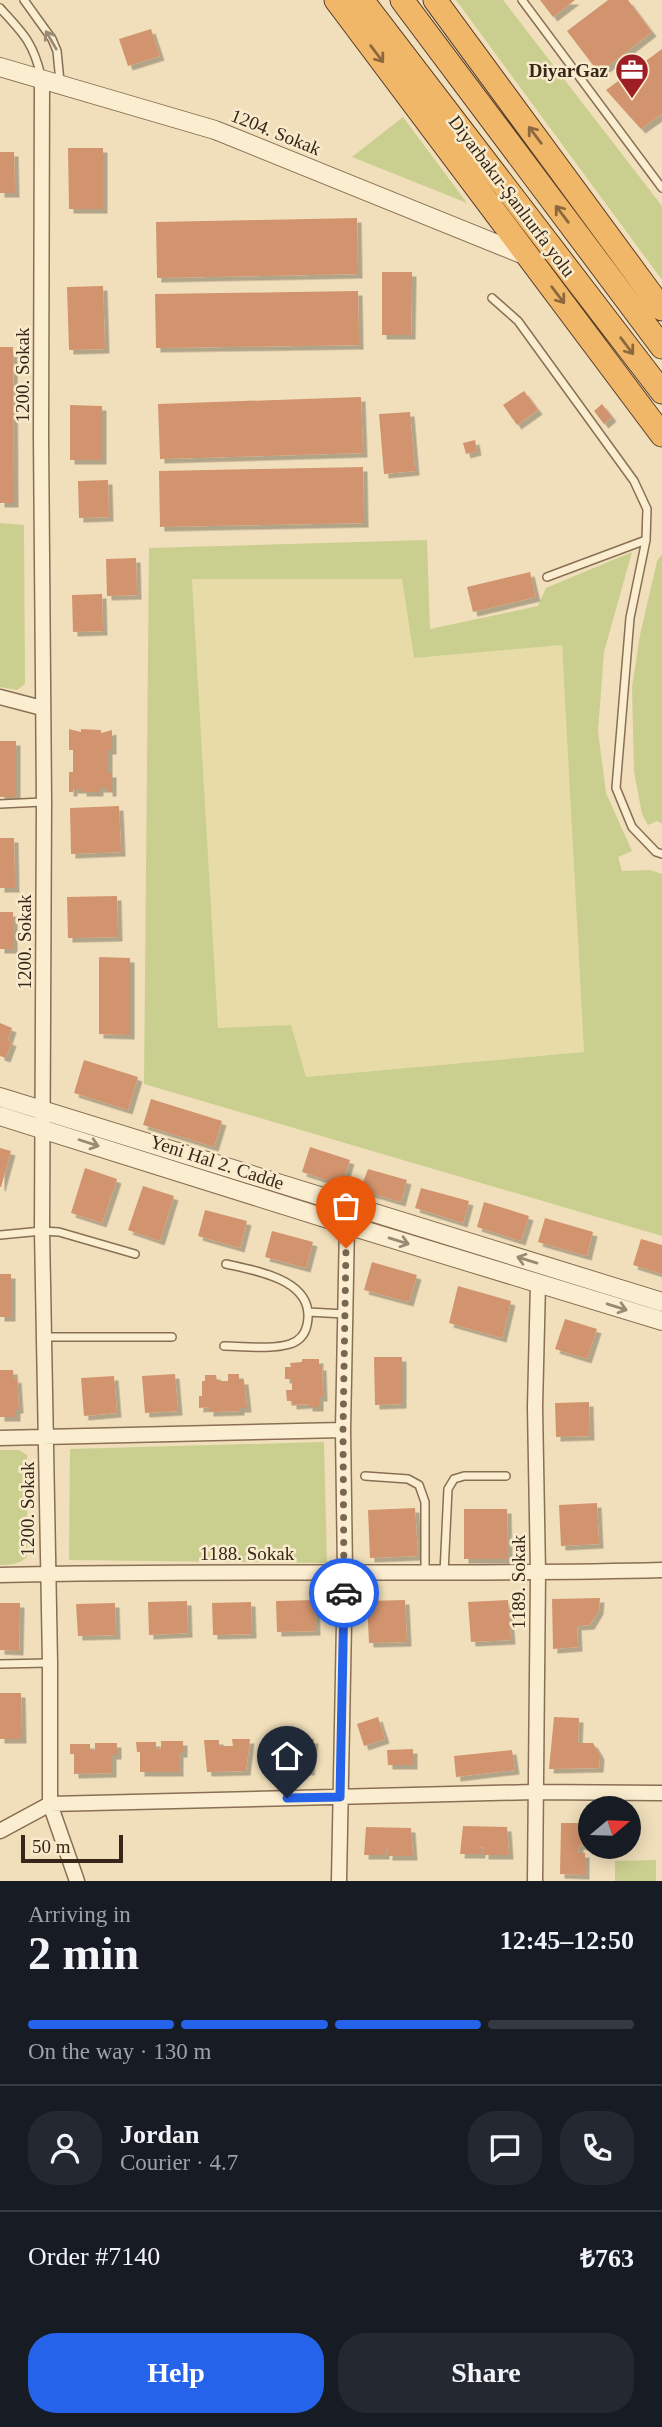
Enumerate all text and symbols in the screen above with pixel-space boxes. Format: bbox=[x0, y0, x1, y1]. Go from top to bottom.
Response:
one-way arrow bbox=[44, 30, 58, 50]
one-way arrow bbox=[370, 44, 385, 63]
office icon: DiyarGaz bbox=[613, 51, 651, 100]
place label: DiyarGaz bbox=[529, 60, 609, 81]
street label: 1204. Sokak bbox=[228, 104, 324, 160]
street label: Diyarbakır-Şanlıurfa yolu bbox=[445, 111, 580, 281]
one-way arrow bbox=[528, 126, 542, 145]
one-way arrow bbox=[555, 205, 570, 224]
one-way arrow bbox=[550, 285, 565, 304]
street label: 1200. Sokak bbox=[12, 327, 33, 423]
one-way arrow bbox=[619, 336, 634, 355]
street label: 1200. Sokak bbox=[14, 894, 35, 990]
street label: Yeni Hal 2. Cadde bbox=[147, 1130, 287, 1194]
one-way arrow bbox=[77, 1137, 99, 1150]
pin bbox=[316, 1176, 376, 1248]
icon: bag bbox=[327, 1187, 365, 1225]
one-way arrow bbox=[388, 1236, 410, 1249]
one-way arrow bbox=[516, 1253, 538, 1265]
one-way arrow bbox=[606, 1301, 628, 1314]
street label: 1200. Sokak bbox=[17, 1461, 38, 1557]
street label: 1189. Sokak bbox=[508, 1534, 529, 1629]
street label: 1188. Sokak bbox=[200, 1543, 295, 1564]
courier bbox=[309, 1558, 379, 1628]
icon: car bbox=[325, 1574, 363, 1612]
pin bbox=[257, 1726, 317, 1798]
icon: home bbox=[268, 1737, 306, 1775]
north arrow bbox=[578, 1796, 640, 1858]
map controls bbox=[578, 1796, 641, 1859]
scale bar bbox=[21, 1832, 122, 1864]
text: 50 m bbox=[32, 1836, 71, 1857]
text: Arriving in bbox=[28, 1902, 131, 1927]
text: 12:45–12:50 bbox=[500, 1926, 634, 1955]
text: 2 min bbox=[28, 1928, 139, 1979]
text: On the way · 130 m bbox=[28, 2039, 211, 2064]
button: person bbox=[28, 2111, 102, 2185]
button: chat bbox=[468, 2111, 542, 2185]
button: phone bbox=[560, 2111, 634, 2185]
text: Jordan bbox=[120, 2120, 199, 2149]
text: Courier · 4.7 bbox=[120, 2150, 238, 2175]
text: Order #7140 bbox=[28, 2242, 160, 2271]
text: ₺763 bbox=[580, 2244, 634, 2273]
button: Help bbox=[28, 2333, 324, 2413]
button: Share bbox=[338, 2333, 634, 2413]

